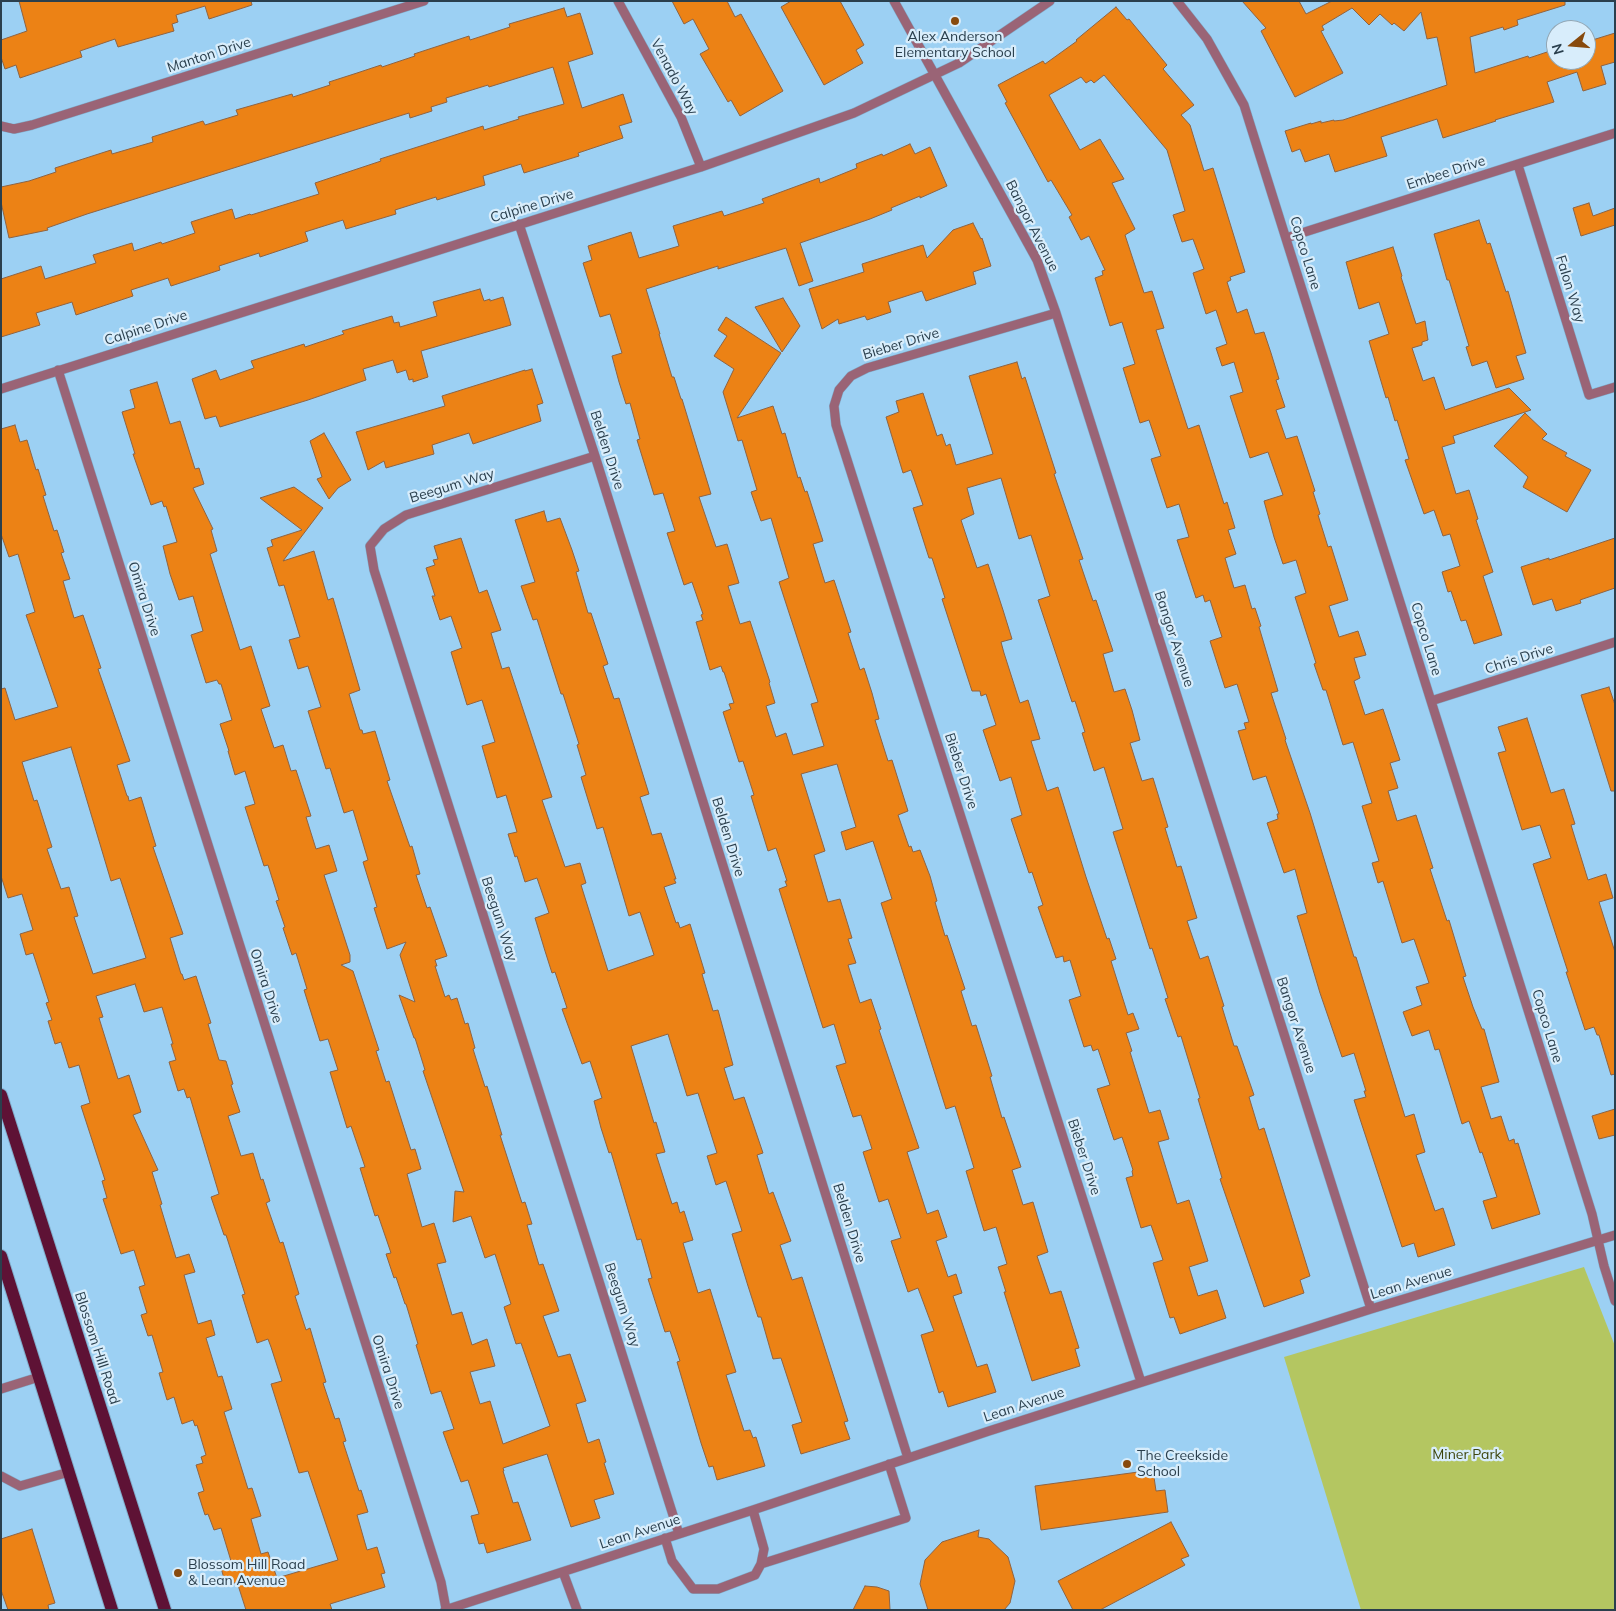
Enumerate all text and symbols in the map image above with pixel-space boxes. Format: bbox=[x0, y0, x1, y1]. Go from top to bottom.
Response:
marker: Alex Anderson Elementary School bbox=[949, 15, 961, 27]
north arrow bbox=[1546, 20, 1596, 70]
place label: Alex Anderson Elementary School bbox=[895, 29, 1015, 62]
street label: Manton Drive bbox=[165, 34, 253, 76]
street label: Venado Way bbox=[647, 36, 701, 118]
text: N bbox=[1547, 41, 1568, 57]
street label: Embee Drive bbox=[1405, 152, 1487, 194]
street label: Bangor Avenue bbox=[1002, 178, 1062, 274]
street label: Calpine Drive bbox=[488, 185, 576, 227]
street label: Copco Lane bbox=[1286, 214, 1324, 292]
street label: Falon Way bbox=[1552, 253, 1588, 325]
street label: Calpine Drive bbox=[102, 307, 190, 349]
street label: Bieber Drive bbox=[861, 324, 941, 364]
street label: Belden Drive bbox=[586, 408, 628, 492]
street label: Beegum Way bbox=[408, 465, 496, 507]
street label: Omira Drive bbox=[124, 560, 164, 638]
street label: Bangor Avenue bbox=[1151, 589, 1197, 689]
street label: Copco Lane bbox=[1407, 600, 1445, 678]
street label: Chris Drive bbox=[1483, 640, 1555, 678]
street label: Bieber Drive bbox=[941, 731, 981, 811]
street label: Belden Drive bbox=[708, 795, 748, 879]
street label: Beegum Way bbox=[477, 875, 521, 963]
street label: Omira Drive bbox=[246, 947, 286, 1025]
street label: Bangor Avenue bbox=[1273, 975, 1319, 1075]
street label: Copco Lane bbox=[1528, 987, 1566, 1065]
street label: Bieber Drive bbox=[1064, 1117, 1104, 1197]
street label: Belden Drive bbox=[829, 1181, 869, 1265]
street label: Beegum Way bbox=[600, 1261, 644, 1349]
street label: Lean Avenue bbox=[1368, 1263, 1454, 1303]
street label: Blossom Hill Road bbox=[71, 1290, 123, 1406]
street label: Omira Drive bbox=[368, 1333, 408, 1411]
street label: Lean Avenue bbox=[981, 1384, 1067, 1426]
park label: Miner Park bbox=[1432, 1447, 1502, 1463]
place label: The Creekside School bbox=[1137, 1448, 1228, 1480]
marker: The Creekside School bbox=[1121, 1458, 1133, 1470]
street label: Lean Avenue bbox=[597, 1511, 683, 1553]
place label: Blossom Hill Road & Lean Avenue bbox=[188, 1557, 305, 1590]
marker: Blossom Hill Road & Lean Avenue bbox=[172, 1567, 184, 1579]

